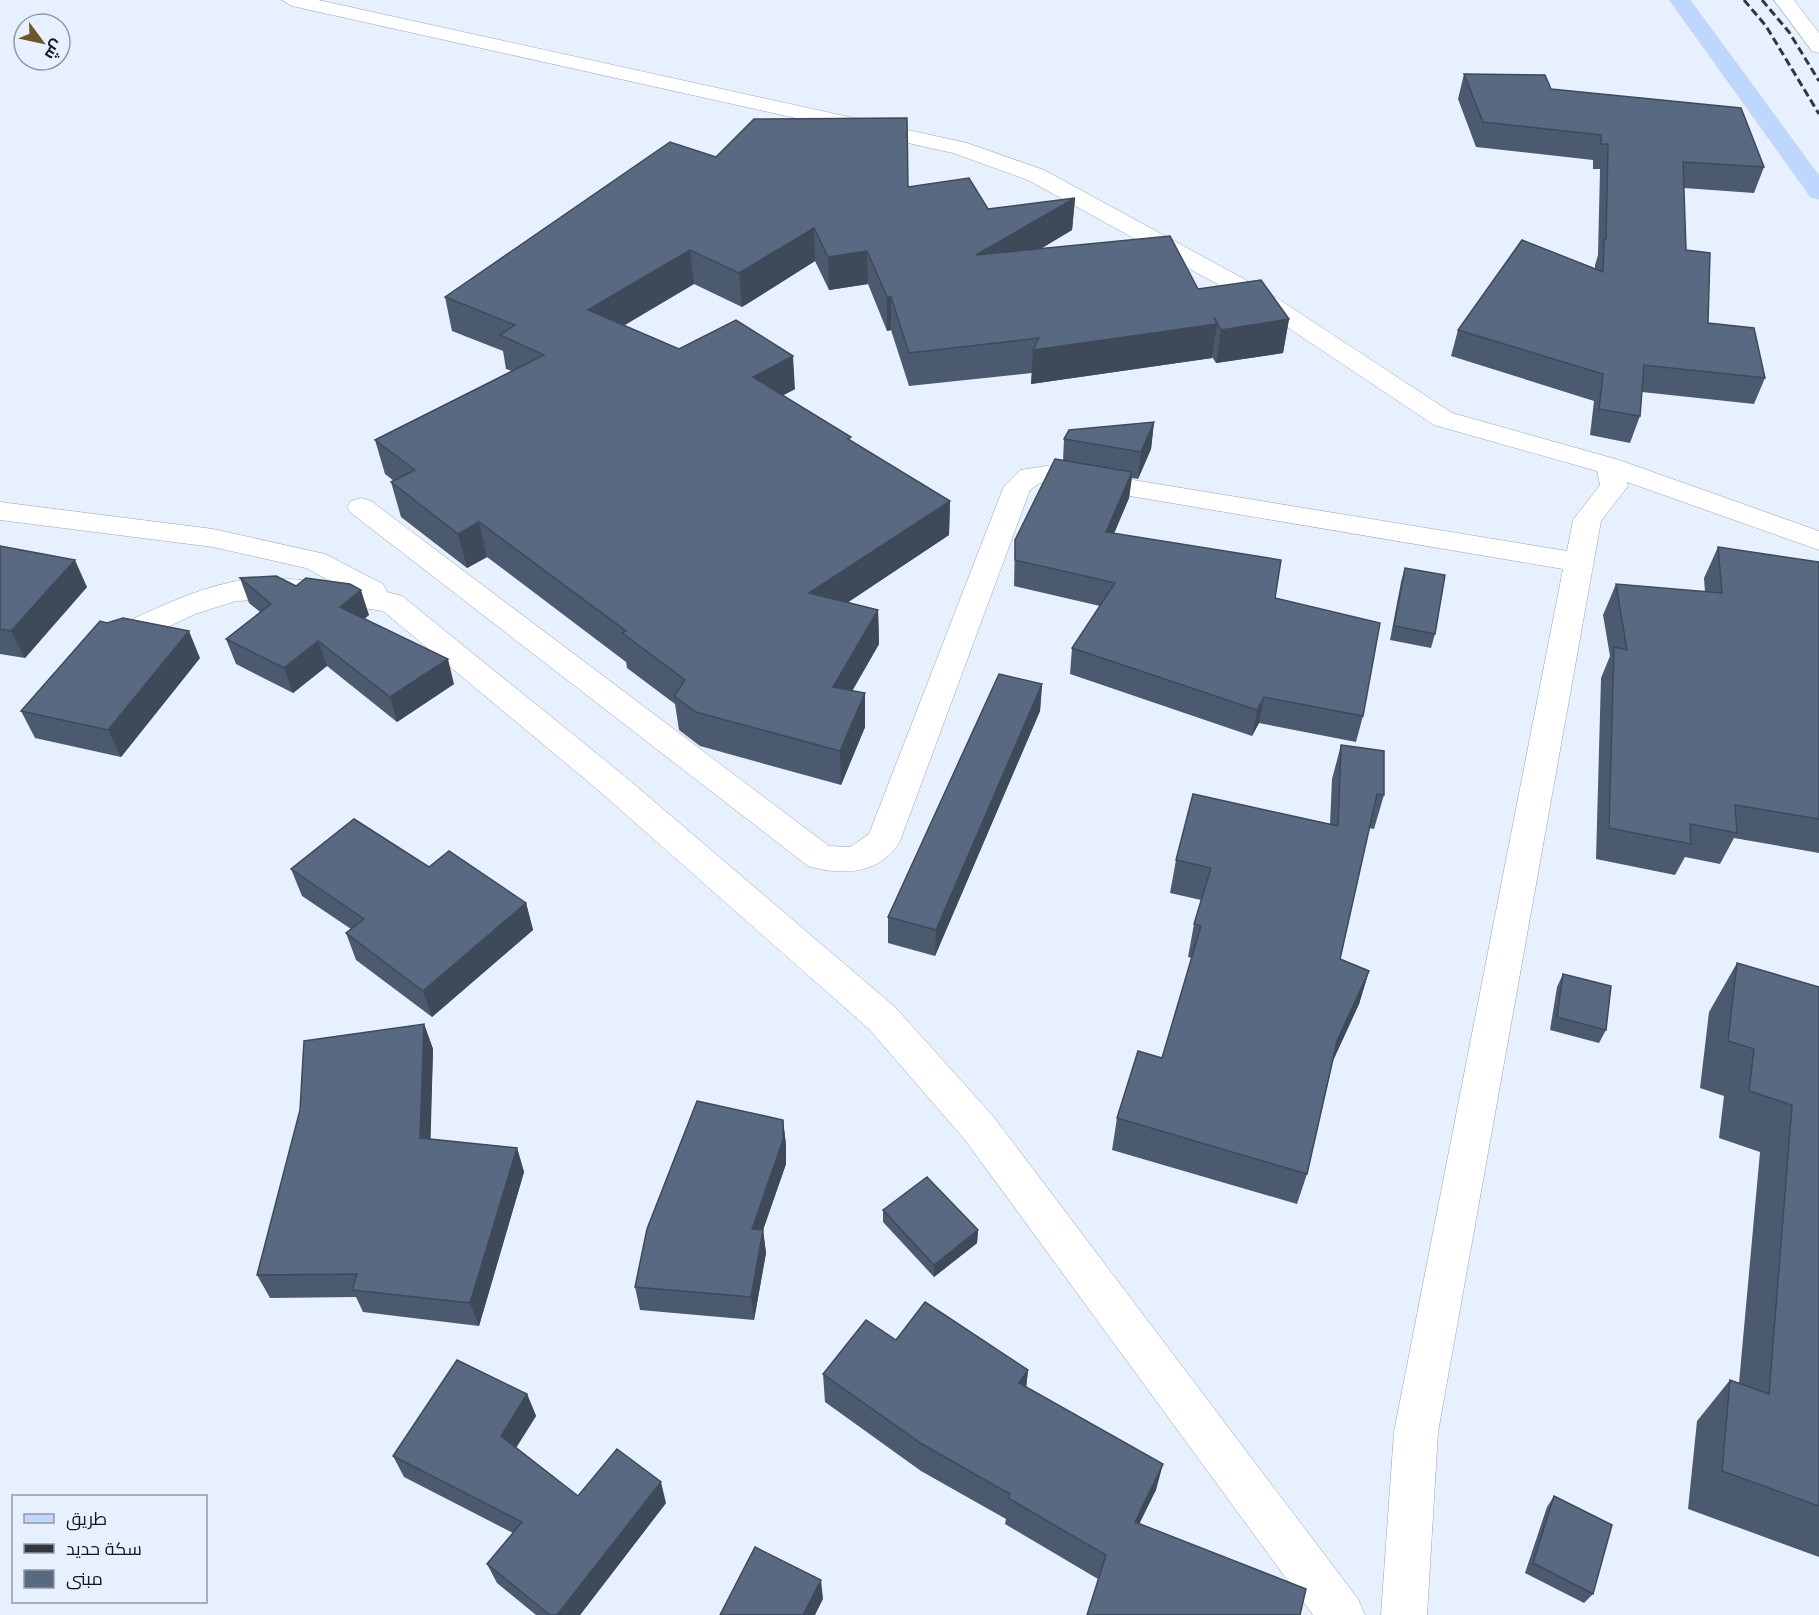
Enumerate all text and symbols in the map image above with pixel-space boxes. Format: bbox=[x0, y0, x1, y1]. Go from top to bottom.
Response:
north arrow bbox=[12, 12, 72, 72]
text: ش bbox=[41, 36, 68, 64]
legend bbox=[12, 1495, 207, 1603]
text: طريق bbox=[66, 1508, 107, 1531]
text: سكة حديد bbox=[66, 1538, 142, 1559]
text: مبنى bbox=[66, 1568, 103, 1590]

